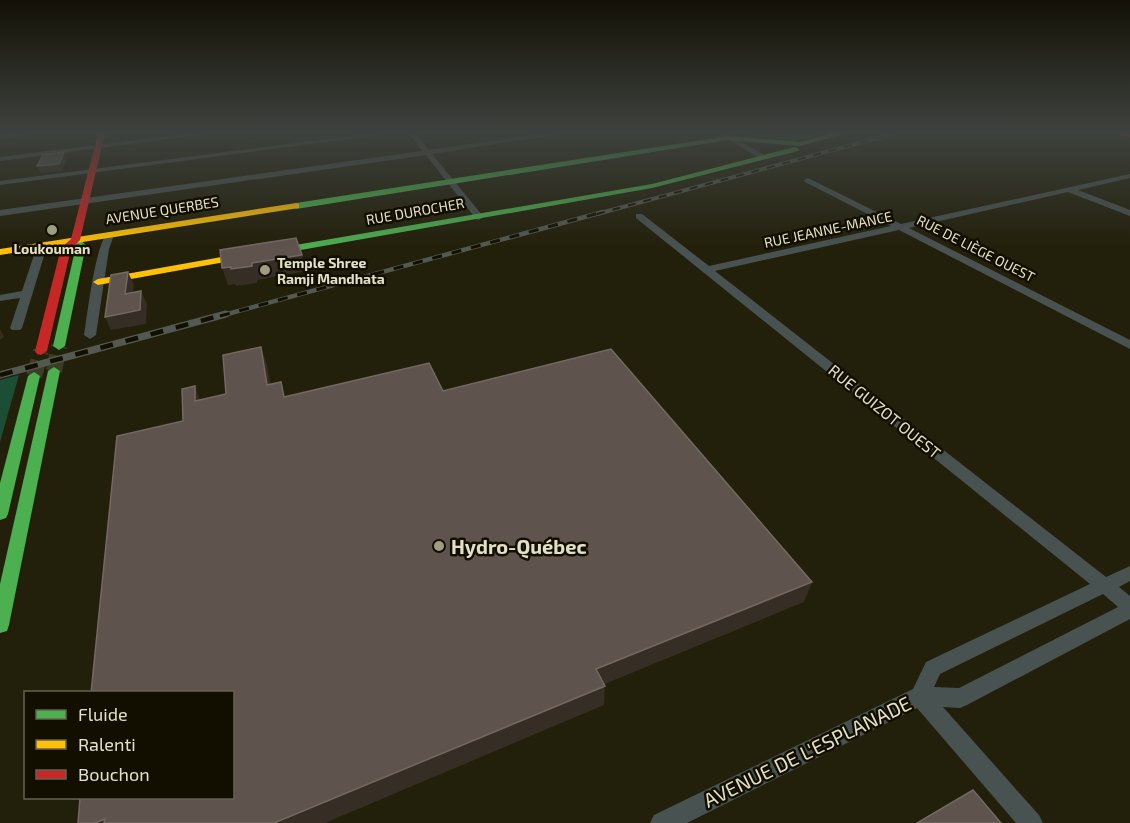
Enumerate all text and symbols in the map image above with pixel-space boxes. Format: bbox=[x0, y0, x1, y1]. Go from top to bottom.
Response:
street label: AVENUE QUERBES bbox=[104, 193, 220, 227]
street label: RUE DUROCHER bbox=[365, 194, 466, 228]
street label: RUE JEANNE-MANCE bbox=[762, 207, 894, 251]
street label: RUE DE LIÈGE OUEST bbox=[914, 211, 1038, 285]
marker: Loukouman bbox=[45, 223, 59, 237]
place label: Loukouman bbox=[14, 240, 90, 257]
place label: Temple Shree Ramji Mandhata bbox=[277, 254, 385, 287]
marker: Temple Shree Ramji Mandhata bbox=[258, 263, 272, 277]
street label: RUE GUIZOT OUEST bbox=[825, 360, 945, 462]
place label: Hydro-Québec bbox=[451, 534, 587, 559]
marker: Hydro-Québec bbox=[432, 539, 446, 553]
street label: AVENUE DE L'ESPLANADE bbox=[699, 690, 915, 812]
legend bbox=[24, 691, 234, 799]
text: Fluide bbox=[78, 703, 128, 725]
text: Ralenti bbox=[78, 733, 136, 755]
text: Bouchon bbox=[78, 763, 150, 785]

